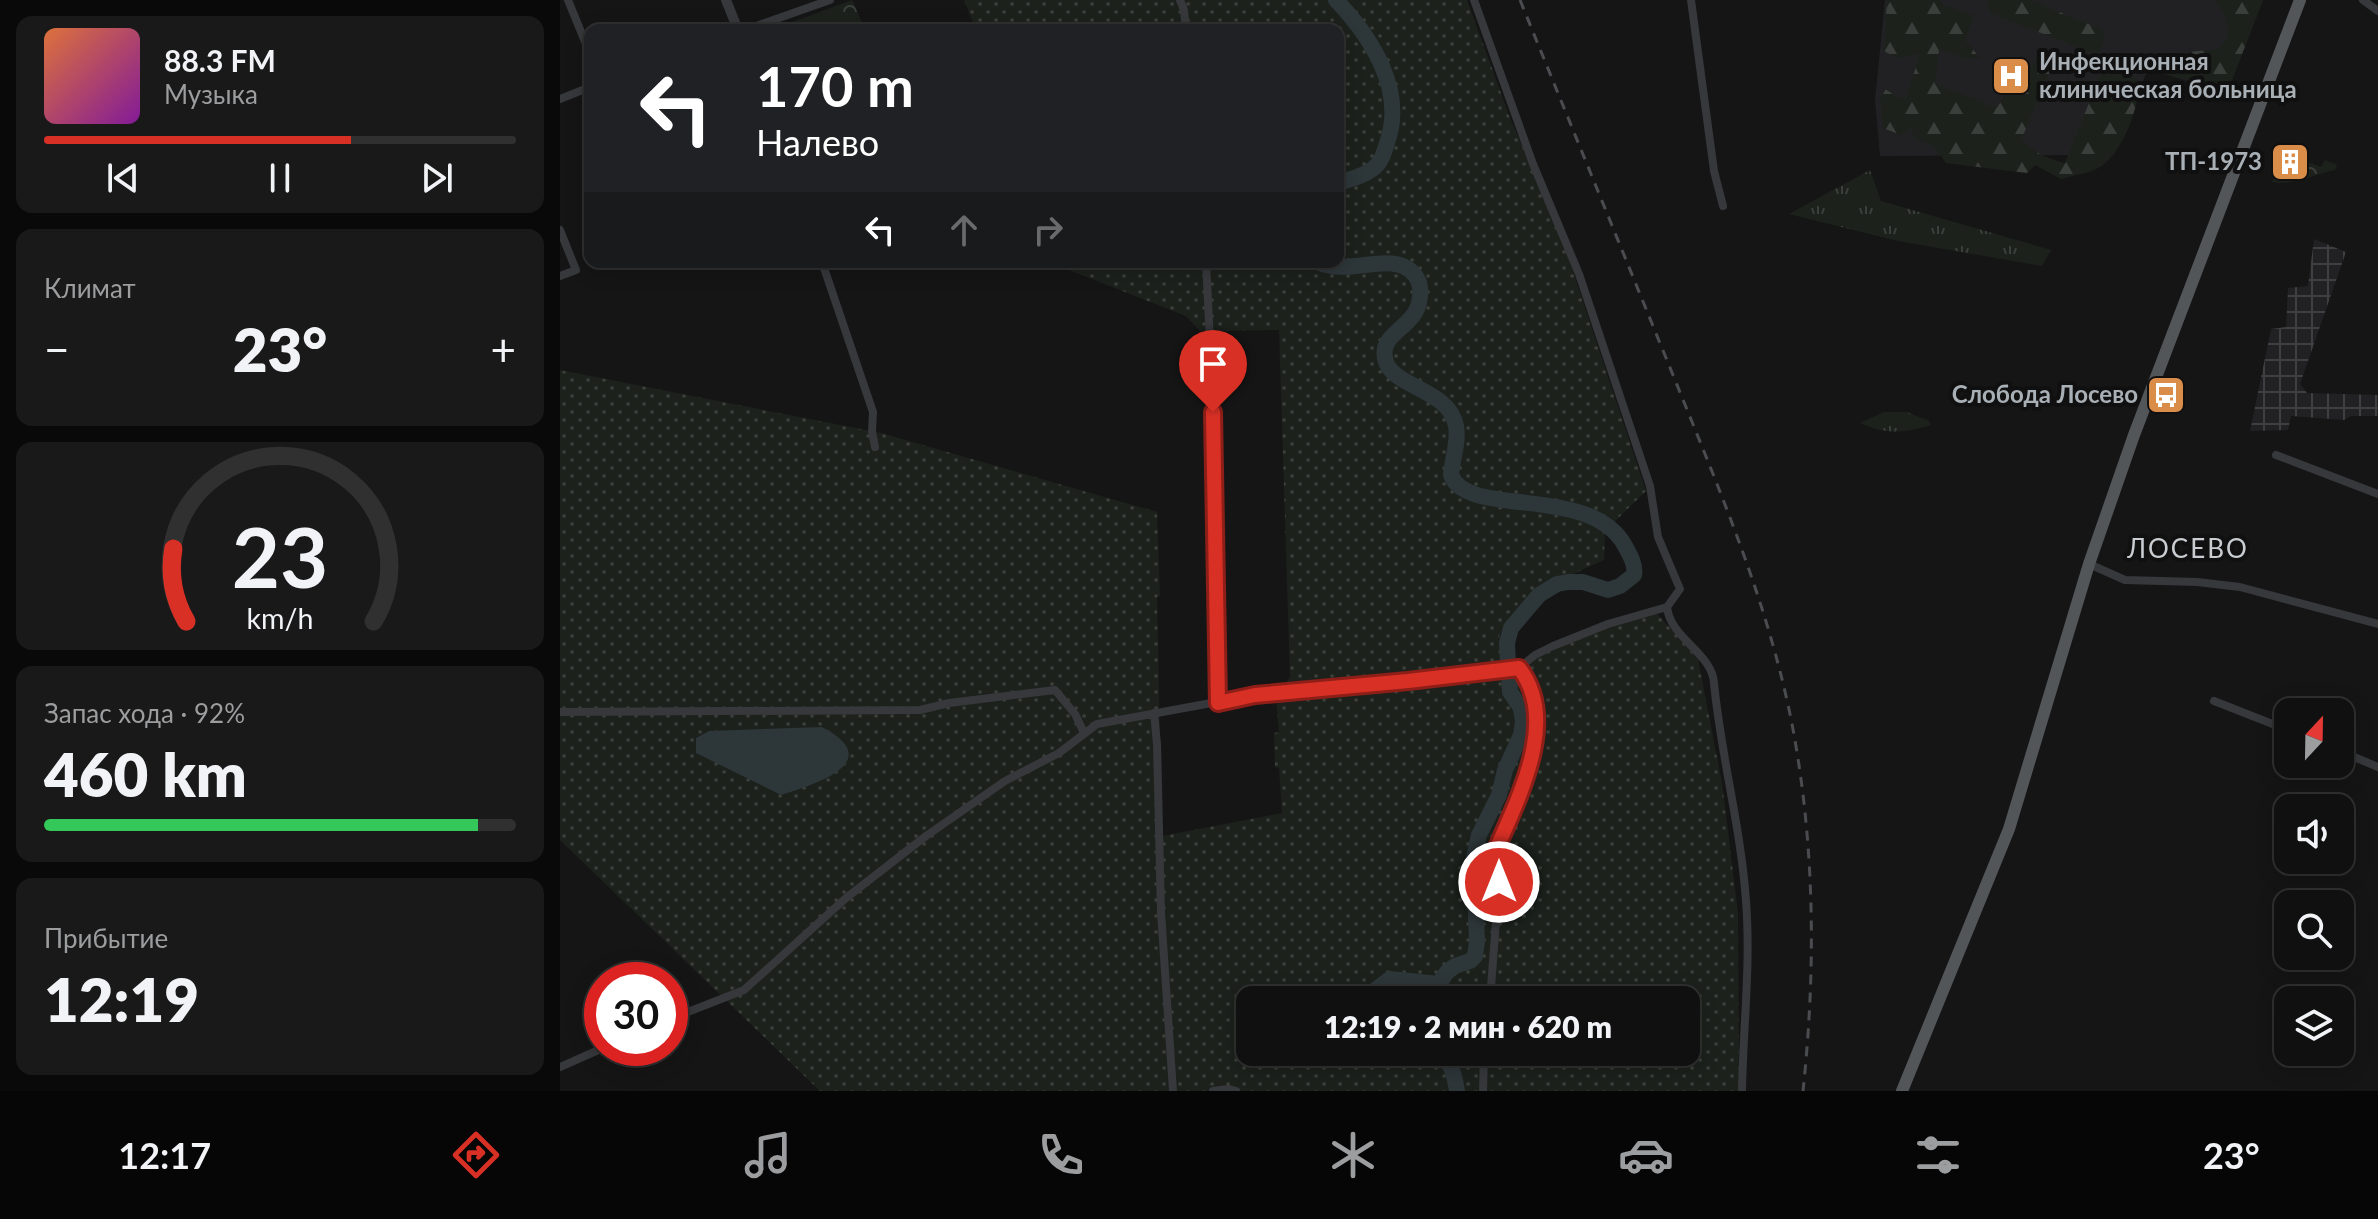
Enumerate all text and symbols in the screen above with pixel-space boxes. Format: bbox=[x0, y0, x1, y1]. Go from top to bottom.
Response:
text: 88.3 FM bbox=[164, 42, 276, 78]
place label: Инфекционная клиническая больница bbox=[2039, 46, 2297, 103]
text: 170 m bbox=[756, 52, 914, 119]
hospital icon: Инфекционная клиническая больница bbox=[1990, 55, 2032, 97]
icon: left bbox=[624, 56, 728, 160]
text: Музыка bbox=[164, 78, 258, 110]
text: Налево bbox=[756, 120, 879, 164]
building icon: ТП-1973 bbox=[2269, 141, 2311, 183]
place label: ТП-1973 bbox=[2165, 146, 2262, 175]
icon: previous bbox=[101, 156, 145, 200]
icon: pause bbox=[258, 156, 302, 200]
icon: next bbox=[415, 156, 459, 200]
icon: left bbox=[858, 208, 902, 252]
icon: ahead bbox=[942, 208, 986, 252]
icon: right bbox=[1026, 208, 1070, 252]
text: Климат bbox=[44, 272, 136, 304]
text: 23° bbox=[233, 313, 327, 385]
text: − bbox=[44, 323, 70, 375]
text: + bbox=[490, 323, 516, 375]
pin bbox=[1179, 330, 1247, 412]
icon: arrive bbox=[1191, 342, 1235, 386]
bus stop icon: Слобода Лосево bbox=[2145, 374, 2187, 416]
place label: Слобода Лосево bbox=[1952, 379, 2138, 408]
text: 23 bbox=[232, 505, 328, 605]
district label: ЛОСЕВО bbox=[2126, 532, 2249, 564]
text: km/h bbox=[247, 601, 313, 635]
text: Запас хода · 92% bbox=[44, 697, 245, 729]
north arrow bbox=[2274, 698, 2354, 778]
map controls bbox=[2274, 698, 2354, 1066]
text: 460 km bbox=[44, 738, 247, 810]
button: sound bbox=[2274, 794, 2354, 874]
position arrow bbox=[1457, 840, 1541, 924]
button: search bbox=[2274, 890, 2354, 970]
text: Прибытие bbox=[44, 922, 168, 954]
speed limit sign: 30 bbox=[584, 962, 688, 1066]
text: 12:19 bbox=[44, 963, 199, 1035]
button: layers bbox=[2274, 986, 2354, 1066]
text: 12:19 · 2 мин · 620 m bbox=[1324, 1008, 1612, 1044]
icon: directions bbox=[448, 1127, 504, 1183]
icon: music bbox=[740, 1127, 796, 1183]
icon: phone bbox=[1033, 1127, 1089, 1183]
icon: climate bbox=[1325, 1127, 1381, 1183]
icon: car bbox=[1618, 1127, 1674, 1183]
icon: filters bbox=[1910, 1127, 1966, 1183]
text: 12:17 bbox=[118, 1133, 211, 1177]
text: 23° bbox=[2203, 1133, 2260, 1177]

